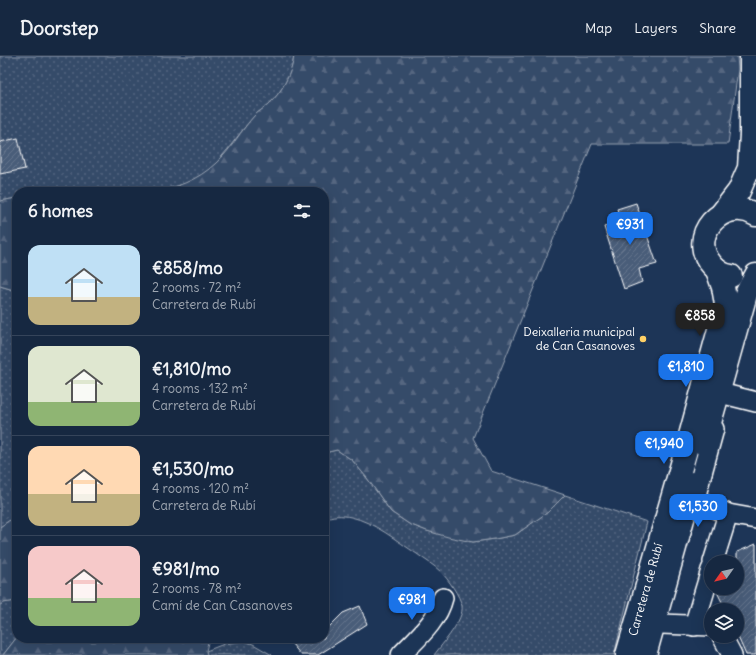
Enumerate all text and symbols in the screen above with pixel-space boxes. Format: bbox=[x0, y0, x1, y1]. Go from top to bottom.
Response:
text: Doorstep bbox=[20, 16, 99, 40]
text: Map bbox=[585, 19, 612, 37]
text: Layers bbox=[634, 19, 677, 37]
text: Share bbox=[699, 19, 736, 37]
text: 6 homes bbox=[28, 200, 93, 222]
icon: filters bbox=[291, 200, 313, 222]
pin: €931 bbox=[606, 212, 654, 246]
text: €931 bbox=[616, 216, 644, 233]
text: €858/mo bbox=[152, 257, 223, 279]
icon: home bbox=[60, 261, 108, 309]
text: 2 rooms · 72 m² bbox=[152, 279, 241, 296]
text: Carretera de Rubí bbox=[152, 296, 256, 313]
pin: €858 bbox=[676, 303, 724, 337]
text: €858 bbox=[685, 307, 715, 324]
place label: Deixalleria municipal de Can Casanoves bbox=[523, 324, 635, 353]
marker: Deixalleria municipal de Can Casanoves bbox=[638, 334, 648, 344]
pin: €1,810 bbox=[653, 354, 719, 388]
text: €1,810/mo bbox=[152, 358, 231, 380]
text: €1,810 bbox=[667, 358, 705, 375]
icon: home bbox=[60, 362, 108, 410]
text: 4 rooms · 132 m² bbox=[152, 380, 248, 397]
text: Carretera de Rubí bbox=[152, 397, 256, 414]
pin: €1,940 bbox=[631, 431, 697, 465]
text: €1,940 bbox=[644, 435, 684, 452]
text: €1,530/mo bbox=[152, 458, 234, 480]
icon: home bbox=[60, 462, 108, 510]
text: 4 rooms · 120 m² bbox=[152, 480, 249, 497]
pin: €1,530 bbox=[665, 494, 731, 528]
text: Carretera de Rubí bbox=[152, 497, 256, 514]
text: €1,530 bbox=[678, 498, 718, 515]
street label: Carretera de Rubí bbox=[625, 541, 666, 638]
north arrow bbox=[704, 555, 744, 595]
map controls bbox=[704, 555, 744, 643]
text: €981/mo bbox=[152, 558, 220, 580]
icon: home bbox=[60, 562, 108, 610]
text: 2 rooms · 78 m² bbox=[152, 580, 242, 597]
pin: €981 bbox=[388, 587, 436, 621]
text: €981 bbox=[398, 591, 426, 608]
text: Camí de Can Casanoves bbox=[152, 597, 293, 614]
button: layers bbox=[704, 603, 744, 643]

